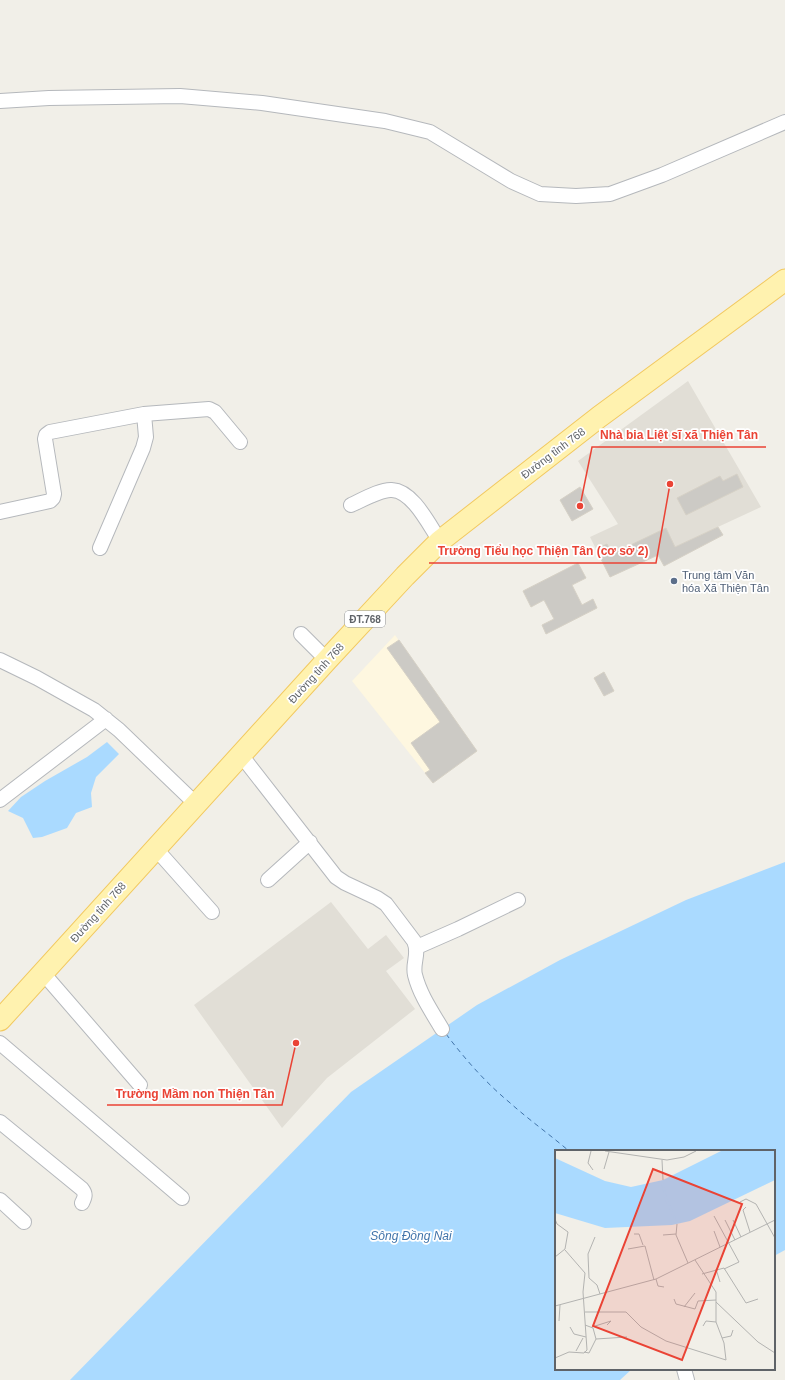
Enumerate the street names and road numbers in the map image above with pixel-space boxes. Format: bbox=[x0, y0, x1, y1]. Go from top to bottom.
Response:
street label: Đường tỉnh 768 bbox=[519, 425, 587, 481]
road number: ĐT.768 bbox=[345, 611, 385, 627]
street label: Đường tỉnh 768 bbox=[286, 640, 346, 706]
street label: Đường tỉnh 768 bbox=[68, 879, 128, 945]

